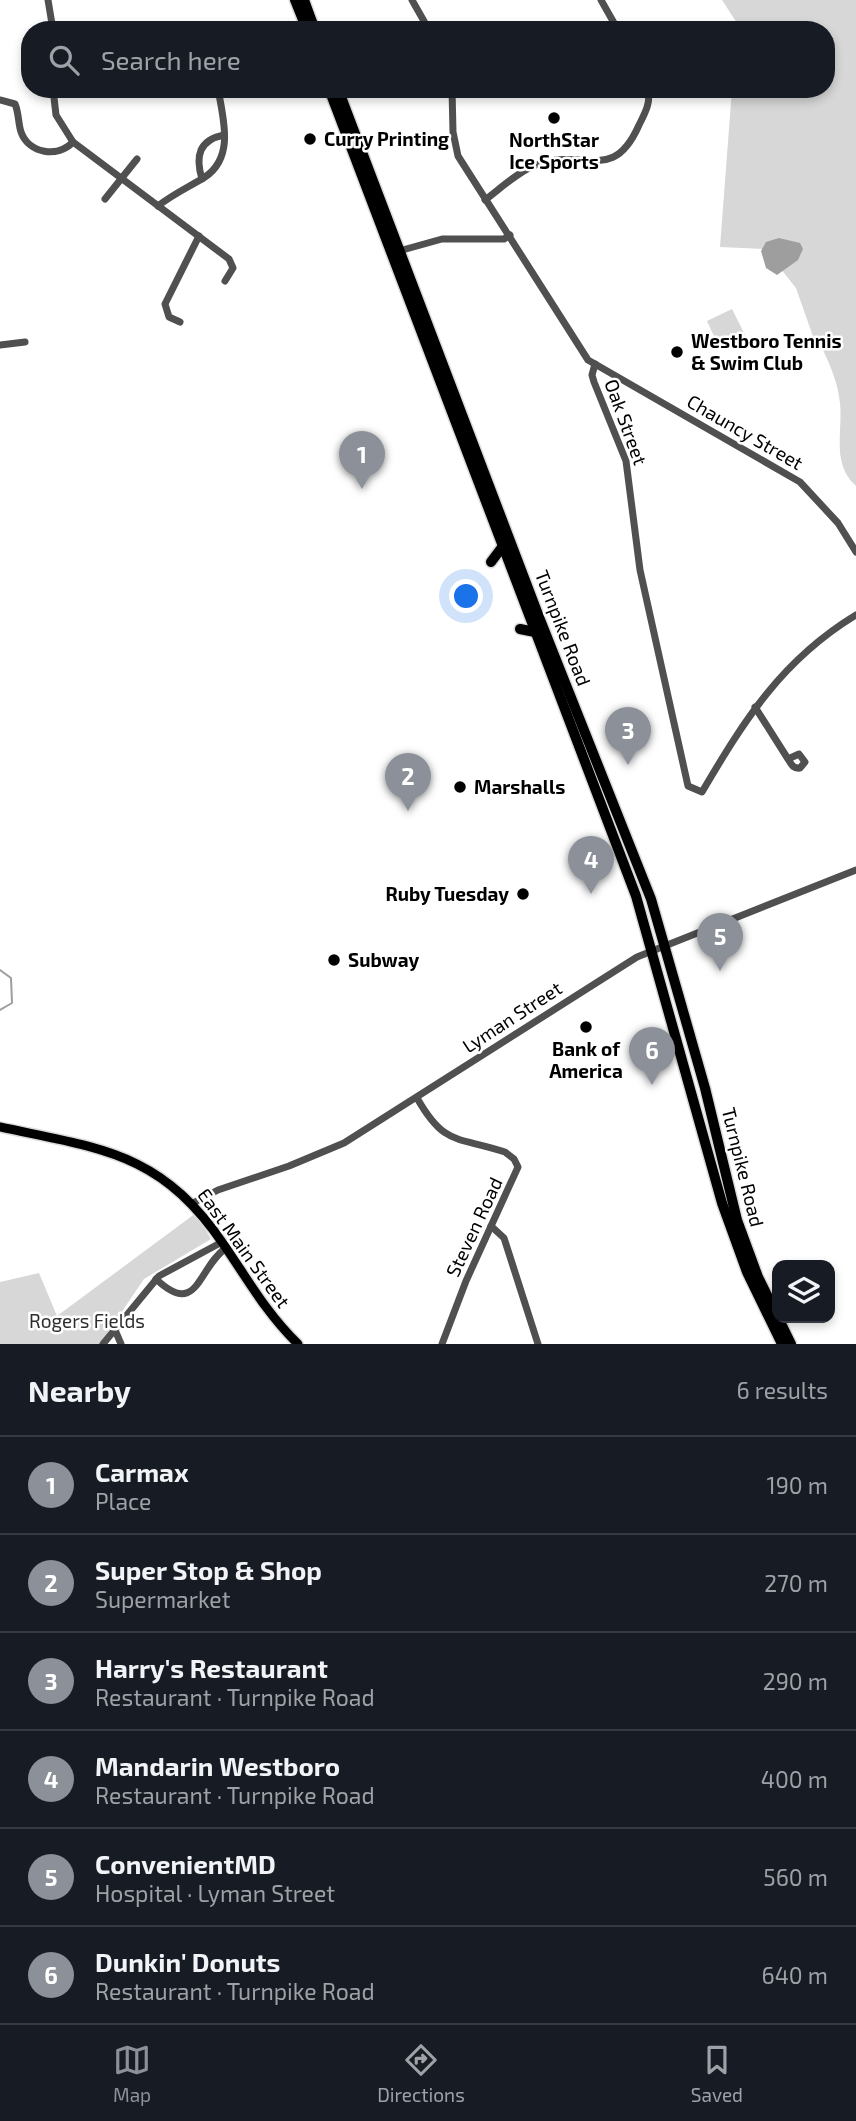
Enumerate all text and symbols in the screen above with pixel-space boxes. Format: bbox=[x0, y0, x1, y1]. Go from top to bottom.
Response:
search box bbox=[21, 21, 835, 98]
icon: search bbox=[45, 41, 83, 79]
text: Search here bbox=[101, 44, 241, 75]
marker: NorthStar Ice Sports bbox=[546, 110, 562, 126]
place label: Curry Printing bbox=[324, 127, 449, 151]
place label: NorthStar Ice Sports bbox=[509, 128, 599, 173]
marker: Curry Printing bbox=[302, 131, 318, 147]
place label: Westboro Tennis & Swim Club bbox=[691, 329, 842, 374]
marker: Westboro Tennis & Swim Club bbox=[669, 344, 685, 360]
street label: Oak Street bbox=[600, 376, 653, 468]
street label: Chauncy Street bbox=[683, 389, 807, 474]
pin: 1 bbox=[339, 431, 385, 489]
street label: Turnpike Road bbox=[531, 567, 596, 689]
your location bbox=[449, 579, 483, 613]
pin: 3 bbox=[605, 707, 651, 765]
pin: 2 bbox=[385, 753, 431, 811]
place label: Marshalls bbox=[474, 775, 565, 798]
marker: Marshalls bbox=[452, 779, 468, 795]
pin: 4 bbox=[568, 836, 614, 894]
place label: Ruby Tuesday bbox=[385, 882, 509, 906]
marker: Ruby Tuesday bbox=[515, 886, 531, 902]
pin: 5 bbox=[697, 913, 743, 971]
place label: Subway bbox=[348, 948, 419, 972]
marker: Subway bbox=[326, 952, 342, 968]
street label: Lyman Street bbox=[458, 976, 566, 1057]
marker: Bank of America bbox=[578, 1019, 594, 1035]
pin: 6 bbox=[629, 1027, 675, 1085]
place label: Bank of America bbox=[549, 1037, 623, 1082]
street label: Turnpike Road bbox=[718, 1105, 769, 1229]
street label: Steven Road bbox=[440, 1173, 507, 1280]
street label: East Main Street bbox=[193, 1183, 295, 1312]
map controls bbox=[772, 1260, 835, 1323]
button: layers bbox=[772, 1260, 835, 1323]
park label: Rogers Fields bbox=[29, 1309, 145, 1332]
text: Nearby bbox=[28, 1372, 131, 1408]
text: 6 results bbox=[737, 1376, 828, 1404]
text: Carmax bbox=[95, 1456, 189, 1487]
text: 1 bbox=[46, 1471, 56, 1499]
text: 190 m bbox=[767, 1471, 828, 1499]
text: Place bbox=[95, 1487, 151, 1515]
text: Super Stop & Shop bbox=[95, 1554, 322, 1585]
text: 2 bbox=[44, 1569, 58, 1597]
text: 270 m bbox=[764, 1569, 828, 1597]
text: Supermarket bbox=[95, 1585, 230, 1613]
text: Harry's Restaurant bbox=[95, 1652, 328, 1683]
text: 3 bbox=[44, 1667, 58, 1695]
text: 290 m bbox=[763, 1667, 828, 1695]
text: Restaurant · Turnpike Road bbox=[95, 1683, 375, 1711]
text: Mandarin Westboro bbox=[95, 1750, 340, 1781]
text: 4 bbox=[44, 1765, 58, 1793]
text: 400 m bbox=[761, 1765, 828, 1793]
text: Restaurant · Turnpike Road bbox=[95, 1781, 375, 1809]
text: ConvenientMD bbox=[95, 1848, 276, 1879]
text: 5 bbox=[45, 1863, 57, 1891]
text: 560 m bbox=[763, 1863, 828, 1891]
text: Hospital · Lyman Street bbox=[95, 1879, 335, 1907]
text: Dunkin' Donuts bbox=[95, 1946, 280, 1977]
text: 6 bbox=[44, 1961, 58, 1989]
text: 640 m bbox=[762, 1961, 828, 1989]
text: Restaurant · Turnpike Road bbox=[95, 1977, 375, 2005]
tab: Map bbox=[113, 2041, 151, 2106]
tab: Directions bbox=[377, 2041, 465, 2106]
tab: Saved bbox=[691, 2041, 743, 2106]

